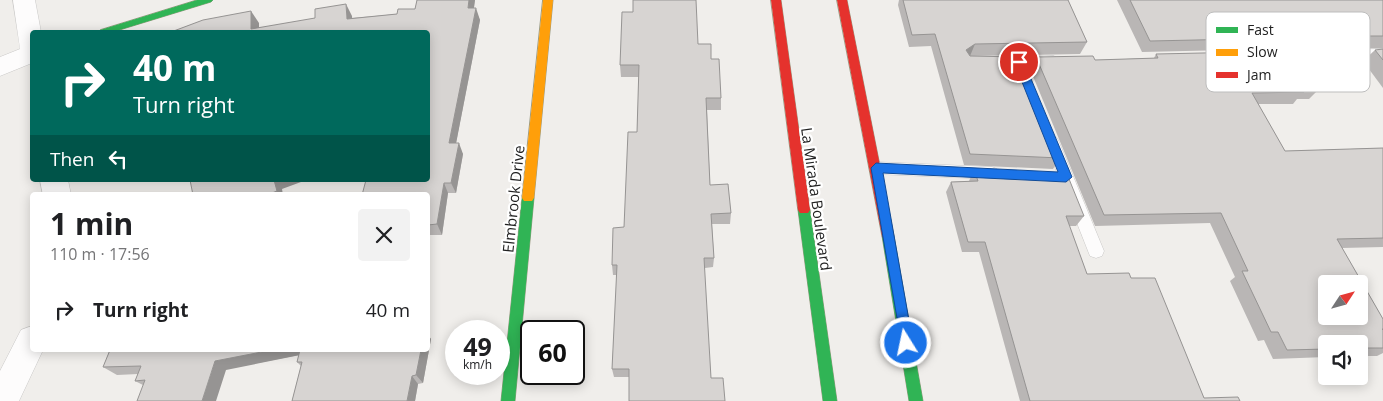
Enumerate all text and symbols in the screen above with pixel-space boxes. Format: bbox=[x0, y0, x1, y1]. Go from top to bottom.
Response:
legend bbox=[1206, 12, 1370, 92]
text: Fast bbox=[1247, 20, 1274, 39]
pin bbox=[998, 41, 1040, 83]
text: Slow bbox=[1247, 42, 1278, 61]
text: 40 m bbox=[133, 44, 216, 91]
icon: arrive bbox=[1005, 48, 1033, 76]
icon: right bbox=[50, 50, 115, 115]
text: Jam bbox=[1245, 65, 1272, 84]
text: Turn right bbox=[133, 89, 235, 119]
street label: La Mirada Boulevard bbox=[797, 126, 837, 272]
street label: Elmbrook Drive bbox=[497, 144, 529, 254]
icon: left bbox=[104, 145, 132, 173]
text: Then bbox=[50, 146, 94, 172]
text: 1 min bbox=[50, 203, 133, 244]
button: close bbox=[358, 209, 410, 261]
text: 110 m · 17:56 bbox=[50, 243, 150, 265]
north arrow bbox=[1318, 275, 1368, 325]
map controls bbox=[1318, 275, 1368, 385]
icon: right bbox=[50, 296, 78, 324]
text: Turn right bbox=[93, 297, 188, 323]
text: 40 m bbox=[366, 297, 410, 323]
position arrow bbox=[879, 316, 931, 368]
speed limit sign: 60 bbox=[520, 320, 585, 385]
text: 49 bbox=[463, 329, 492, 363]
button: sound bbox=[1318, 335, 1368, 385]
text: km/h bbox=[463, 356, 492, 373]

